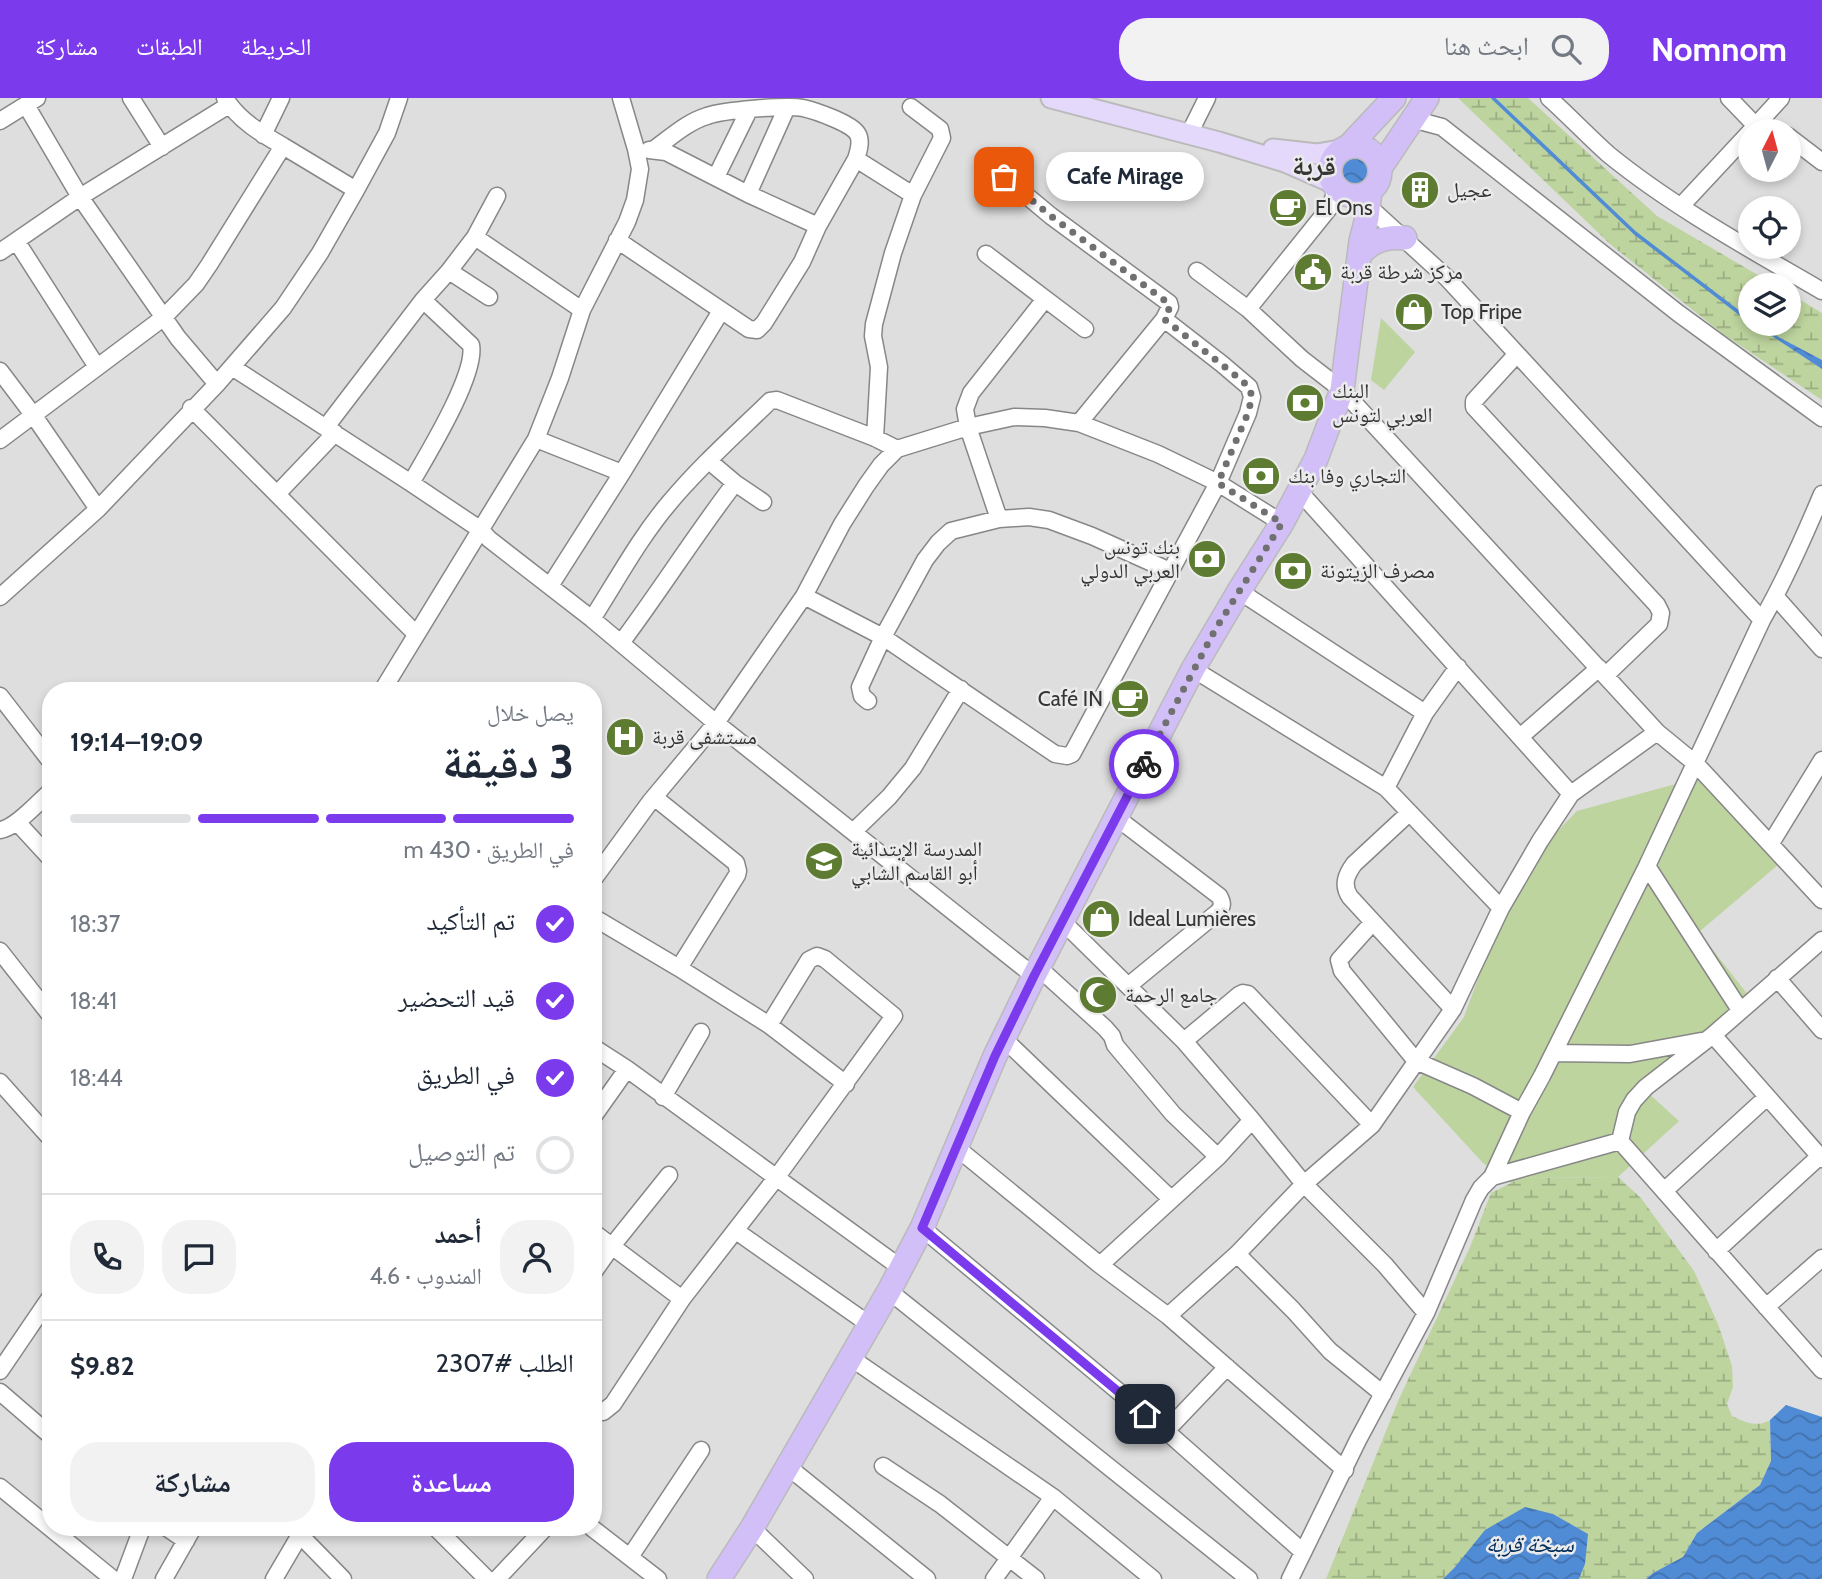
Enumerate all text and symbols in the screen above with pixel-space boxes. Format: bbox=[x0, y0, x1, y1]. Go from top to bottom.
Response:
search box bbox=[1119, 18, 1609, 81]
text: Nomnom bbox=[1651, 29, 1787, 69]
text: ابحث هنا bbox=[1444, 30, 1529, 62]
icon: search bbox=[1547, 30, 1585, 68]
text: مشاركة bbox=[35, 32, 98, 61]
text: الطبقات bbox=[136, 32, 203, 61]
text: الخريطة bbox=[241, 32, 311, 61]
north arrow bbox=[1738, 119, 1801, 182]
map controls bbox=[1738, 119, 1801, 336]
pin bbox=[974, 147, 1034, 207]
district label: قربة bbox=[1292, 148, 1336, 182]
callout: Cafe Mirage bbox=[1046, 153, 1204, 202]
icon: bag bbox=[985, 158, 1023, 196]
text: Cafe Mirage bbox=[1067, 162, 1183, 190]
building icon: عجيل bbox=[1399, 169, 1441, 211]
place label: عجيل bbox=[1447, 177, 1492, 203]
cafe icon: El Ons bbox=[1267, 187, 1309, 229]
place label: El Ons bbox=[1315, 195, 1373, 220]
button: locate bbox=[1738, 196, 1801, 259]
public building icon: مركز شرطة قربة bbox=[1292, 251, 1334, 293]
place label: مركز شرطة قربة bbox=[1340, 259, 1463, 284]
button: layers bbox=[1738, 273, 1801, 336]
shop icon: Top Fripe bbox=[1393, 291, 1435, 333]
place label: Top Fripe bbox=[1441, 299, 1522, 324]
place label: البنك العربي لتونس bbox=[1332, 378, 1433, 431]
bank icon: البنك العربي لتونس bbox=[1284, 382, 1326, 424]
bank icon: التجاري وفا بنك bbox=[1240, 455, 1282, 497]
place label: التجاري وفا بنك bbox=[1288, 463, 1406, 492]
place label: بنك تونس العربي الدولي bbox=[1080, 534, 1180, 587]
bank icon: بنك تونس العربي الدولي bbox=[1186, 538, 1228, 580]
bank icon: مصرف الزيتونة bbox=[1272, 550, 1314, 592]
place label: مصرف الزيتونة bbox=[1320, 558, 1435, 583]
cafe icon: Café IN bbox=[1109, 678, 1151, 720]
place label: Café IN bbox=[1038, 686, 1103, 711]
text: يصل خلال bbox=[487, 699, 574, 727]
hospital icon: مستشفى قربة bbox=[604, 716, 646, 758]
place label: مستشفى قربة bbox=[652, 724, 757, 750]
text: 19:09–19:14 bbox=[70, 726, 203, 758]
courier bbox=[1109, 729, 1179, 799]
text: 3 دقيقة bbox=[442, 734, 574, 790]
icon: bike bbox=[1125, 745, 1163, 783]
text: في الطريق · 430 m bbox=[404, 836, 574, 864]
place label: المدرسة الإبتدائية أبو القاسم الشابي bbox=[851, 836, 982, 889]
school or university icon: المدرسة الإبتدائية أبو القاسم الشابي bbox=[803, 840, 845, 882]
shop icon: Ideal Lumières bbox=[1080, 898, 1122, 940]
text: تم التأكيد bbox=[426, 905, 515, 937]
icon: check bbox=[536, 905, 574, 943]
place label: Ideal Lumières bbox=[1128, 906, 1256, 931]
text: 18:37 bbox=[70, 910, 120, 938]
mosque icon: جامع الرحمة bbox=[1077, 974, 1119, 1016]
text: قيد التحضير bbox=[398, 982, 515, 1014]
icon: check bbox=[536, 982, 574, 1020]
place label: جامع الرحمة bbox=[1125, 982, 1217, 1008]
text: 18:41 bbox=[70, 987, 117, 1015]
text: في الطريق bbox=[416, 1059, 515, 1091]
icon: check bbox=[536, 1059, 574, 1097]
text: 18:44 bbox=[70, 1064, 123, 1092]
text: تم التوصيل bbox=[408, 1136, 515, 1168]
text: أحمد bbox=[434, 1218, 482, 1250]
button: phone bbox=[70, 1220, 144, 1294]
button: chat bbox=[162, 1220, 236, 1294]
button: person bbox=[500, 1220, 574, 1294]
text: المندوب · 4.6 bbox=[369, 1262, 482, 1290]
text: الطلب #2307 bbox=[436, 1347, 574, 1379]
text: $9.82 bbox=[70, 1350, 134, 1382]
pin bbox=[1115, 1384, 1175, 1444]
icon: home bbox=[1126, 1395, 1164, 1433]
button: مشاركة bbox=[70, 1442, 315, 1522]
button: مساعدة bbox=[329, 1442, 574, 1522]
water label: سبخة قربة bbox=[1486, 1530, 1575, 1558]

